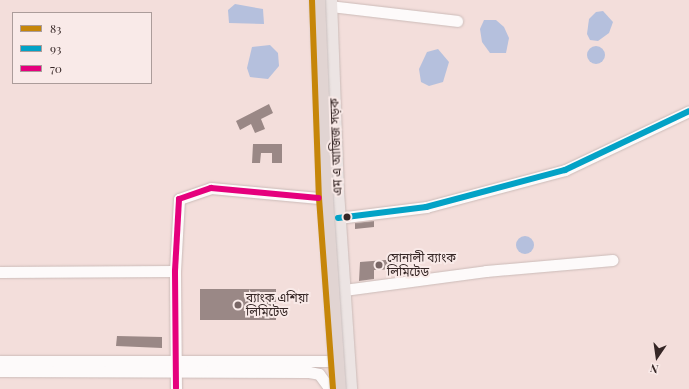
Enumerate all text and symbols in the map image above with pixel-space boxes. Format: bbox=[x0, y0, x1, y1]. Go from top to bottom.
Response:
legend bbox=[12, 12, 152, 84]
text: 83 bbox=[50, 20, 62, 36]
text: 93 bbox=[50, 40, 62, 56]
text: 70 bbox=[50, 60, 62, 76]
street label: এম এ আজিজ সড়ক bbox=[327, 98, 345, 196]
unlabelled marker bbox=[342, 212, 352, 222]
place label: সোনালী ব্যাংক লিমিটেড bbox=[387, 251, 456, 279]
marker: সোনালী ব্যাংক লিমিটেড bbox=[374, 260, 384, 270]
place label: ব্যাংক এশিয়া লিমিটেড bbox=[246, 291, 308, 319]
marker: ব্যাংক এশিয়া লিমিটেড bbox=[233, 300, 243, 310]
north arrow bbox=[637, 337, 677, 377]
text: N bbox=[649, 361, 660, 377]

